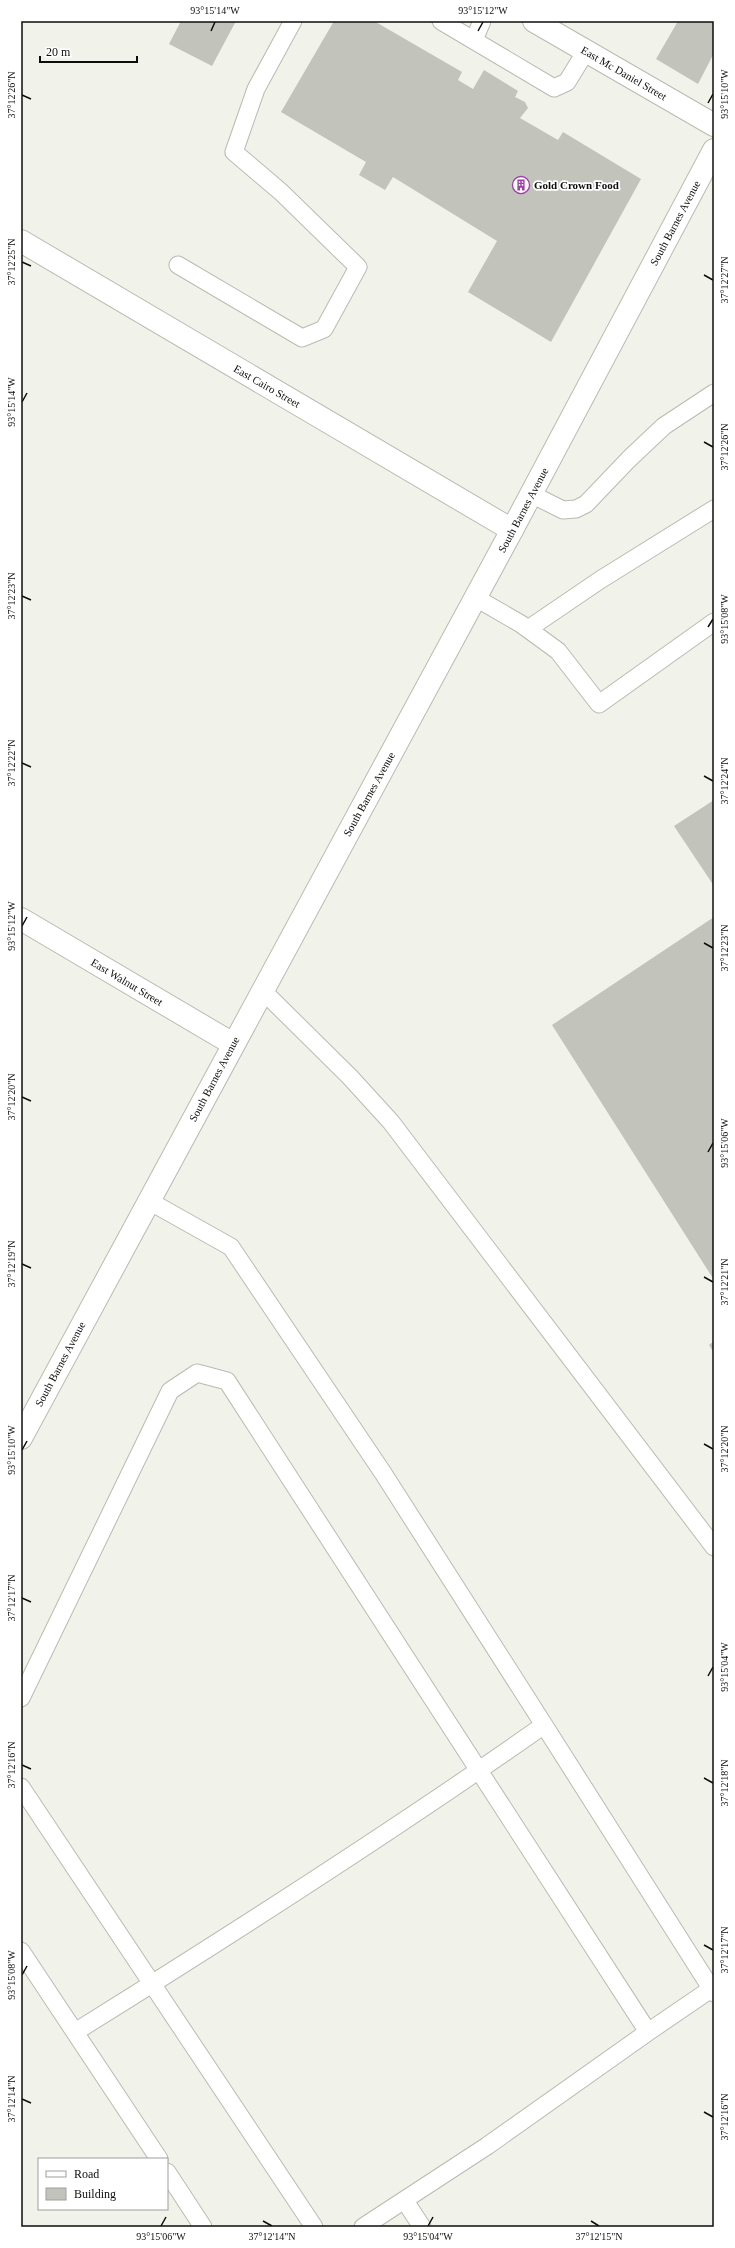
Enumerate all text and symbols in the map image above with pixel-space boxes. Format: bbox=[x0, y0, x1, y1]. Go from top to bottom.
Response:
text: 93°15'14"W bbox=[190, 5, 240, 16]
text: 93°15'12"W bbox=[458, 5, 508, 16]
scale bar bbox=[40, 38, 137, 64]
street label: East Mc Daniel Street bbox=[579, 44, 669, 102]
text: 20 m bbox=[46, 45, 71, 59]
text: 93°15'10"W bbox=[719, 69, 730, 119]
text: 37°12'26"N bbox=[6, 71, 17, 119]
building icon: Gold Crown Food bbox=[511, 175, 531, 195]
street label: South Barnes Avenue bbox=[648, 178, 703, 268]
place label: Gold Crown Food bbox=[534, 179, 619, 191]
text: 37°12'25"N bbox=[6, 238, 17, 286]
text: 37°12'27"N bbox=[719, 256, 730, 304]
street label: East Cairo Street bbox=[232, 362, 302, 410]
text: 93°15'14"W bbox=[6, 377, 17, 427]
text: 37°12'26"N bbox=[719, 423, 730, 471]
street label: South Barnes Avenue bbox=[496, 465, 551, 555]
text: 37°12'23"N bbox=[6, 572, 17, 620]
text: 93°15'08"W bbox=[719, 594, 730, 644]
text: 37°12'22"N bbox=[6, 739, 17, 787]
street label: South Barnes Avenue bbox=[341, 750, 397, 838]
text: 37°12'24"N bbox=[719, 757, 730, 805]
text: 93°15'12"W bbox=[6, 901, 17, 951]
text: 37°12'23"N bbox=[719, 924, 730, 972]
street label: East Walnut Street bbox=[89, 956, 165, 1008]
street label: South Barnes Avenue bbox=[187, 1034, 242, 1124]
text: 37°12'20"N bbox=[6, 1073, 17, 1121]
text: 93°15'06"W bbox=[719, 1118, 730, 1168]
text: 37°12'19"N bbox=[6, 1240, 17, 1288]
text: 37°12'21"N bbox=[719, 1258, 730, 1306]
street label: South Barnes Avenue bbox=[33, 1319, 88, 1409]
text: 93°15'10"W bbox=[6, 1425, 17, 1475]
text: 37°12'20"N bbox=[719, 1425, 730, 1473]
text: 37°12'17"N bbox=[6, 1574, 17, 1622]
text: 93°15'04"W bbox=[719, 1642, 730, 1692]
text: 37°12'16"N bbox=[6, 1741, 17, 1789]
text: 37°12'18"N bbox=[719, 1759, 730, 1807]
text: 37°12'17"N bbox=[719, 1926, 730, 1974]
text: 93°15'08"W bbox=[6, 1950, 17, 2000]
text: 37°12'14"N bbox=[6, 2075, 17, 2123]
text: 37°12'16"N bbox=[719, 2093, 730, 2141]
legend bbox=[38, 2158, 168, 2210]
text: Road bbox=[74, 2167, 99, 2181]
text: Building bbox=[74, 2187, 116, 2201]
text: 93°15'06"W bbox=[136, 2231, 186, 2242]
text: 37°12'14"N bbox=[248, 2231, 296, 2242]
text: 93°15'04"W bbox=[403, 2231, 453, 2242]
text: 37°12'15"N bbox=[575, 2231, 623, 2242]

